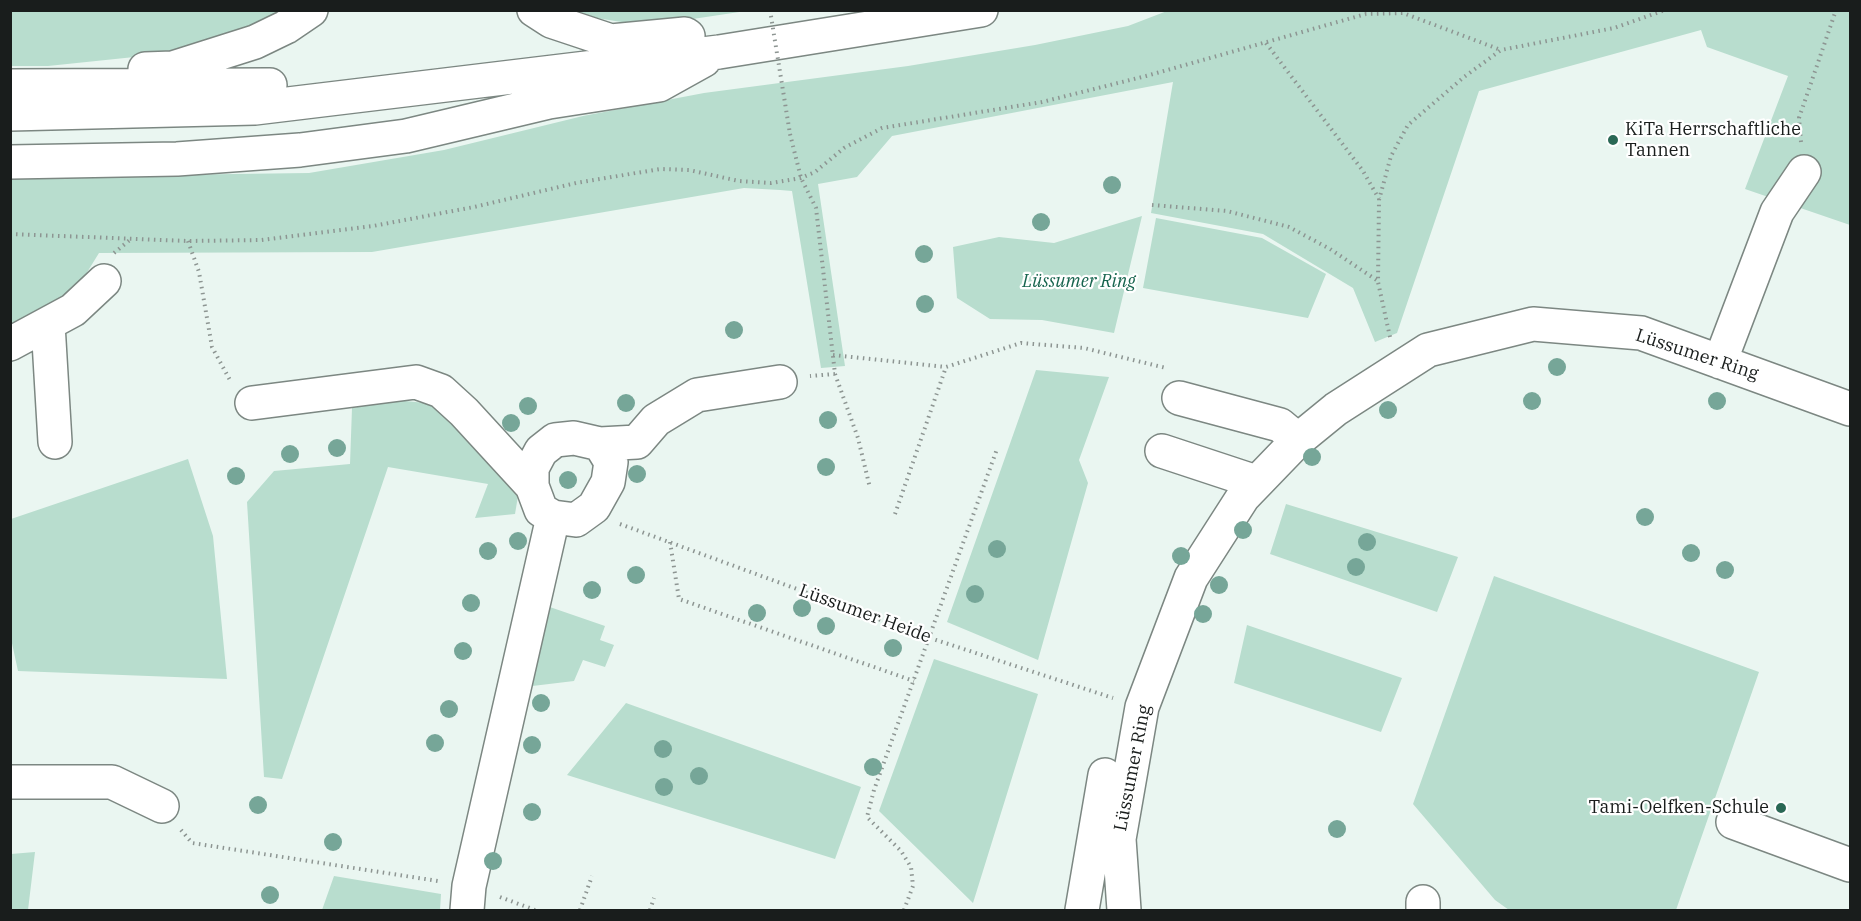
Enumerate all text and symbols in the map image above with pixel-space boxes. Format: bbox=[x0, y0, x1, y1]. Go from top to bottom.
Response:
place label: KiTa Herrschaftliche Tannen bbox=[1625, 119, 1801, 162]
marker: KiTa Herrschaftliche Tannen bbox=[1606, 133, 1620, 147]
park label: Lüssumer Ring bbox=[1022, 271, 1136, 293]
street label: Lüssumer Ring bbox=[1633, 325, 1761, 385]
street label: Lüssumer Heide bbox=[796, 580, 934, 648]
street label: Lüssumer Ring bbox=[1110, 703, 1156, 833]
place label: Tami-Oelfken-Schule bbox=[1588, 797, 1769, 819]
marker: Tami-Oelfken-Schule bbox=[1774, 801, 1788, 815]

